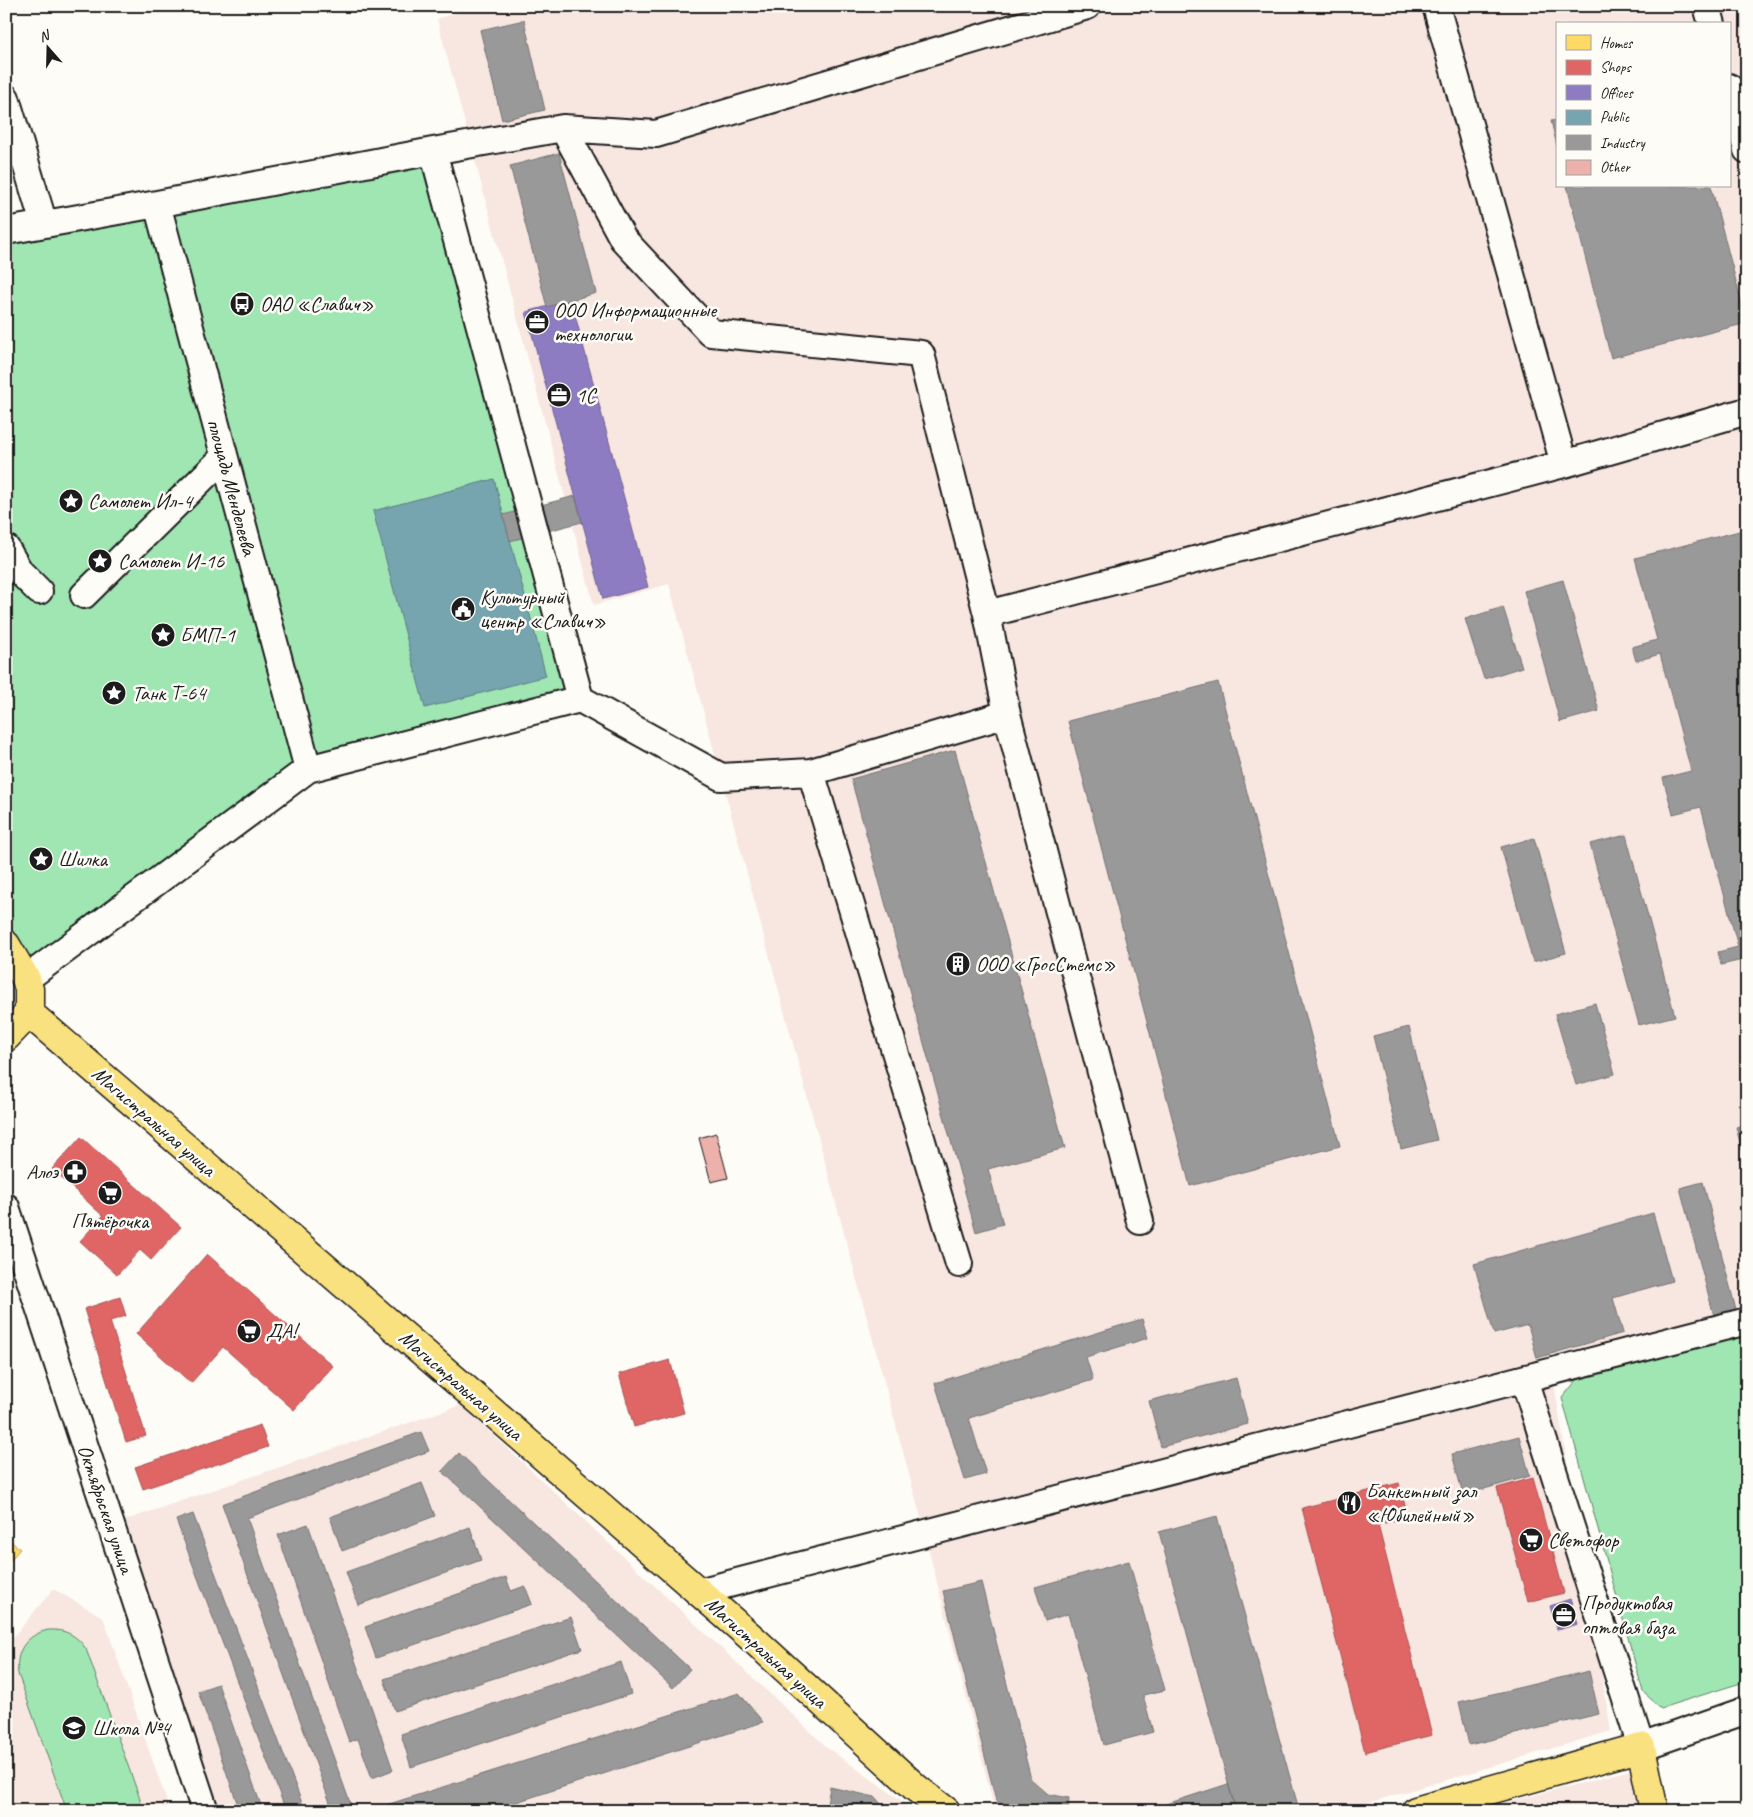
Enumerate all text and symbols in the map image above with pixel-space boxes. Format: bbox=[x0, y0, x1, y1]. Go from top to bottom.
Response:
north arrow bbox=[22, 22, 72, 72]
legend bbox=[1556, 22, 1730, 188]
text: N bbox=[37, 26, 53, 46]
text: Homes bbox=[1600, 34, 1634, 53]
text: Shops bbox=[1600, 58, 1633, 77]
text: Offices bbox=[1600, 84, 1634, 103]
text: Public bbox=[1600, 108, 1630, 127]
text: Industry bbox=[1600, 134, 1647, 153]
text: Other bbox=[1600, 158, 1631, 177]
bus stop icon: ОАО «Славич» bbox=[229, 291, 255, 317]
place label: ОАО «Славич» bbox=[260, 291, 374, 317]
place label: ООО Информационные технологии bbox=[554, 297, 718, 347]
office icon: ООО Информационные технологии bbox=[524, 309, 550, 335]
office icon: 1С bbox=[546, 382, 572, 408]
place label: 1С bbox=[576, 382, 597, 408]
street label: площадь Менделеева bbox=[201, 416, 263, 560]
place icon: Самолет Ил-4 bbox=[58, 488, 84, 514]
place label: Самолет Ил-4 bbox=[88, 488, 195, 514]
place icon: Самолет И-16 bbox=[87, 548, 113, 574]
place label: Самолет И-16 bbox=[118, 548, 225, 574]
place label: Культурный центр «Славич» bbox=[480, 584, 606, 634]
public building icon: Культурный центр «Славич» bbox=[450, 596, 476, 622]
place icon: БМП-1 bbox=[150, 622, 176, 648]
place label: БМП-1 bbox=[180, 622, 236, 648]
place icon: Танк Т-64 bbox=[101, 680, 127, 706]
place label: Танк Т-64 bbox=[132, 680, 208, 706]
place icon: Шилка bbox=[28, 846, 54, 872]
place label: Шилка bbox=[58, 846, 108, 872]
building icon: ООО «ГросСтемс» bbox=[945, 951, 971, 977]
place label: ООО «ГросСтемс» bbox=[976, 951, 1116, 977]
street label: Магистральная улица bbox=[87, 1060, 222, 1183]
place label: Алоэ bbox=[26, 1159, 60, 1185]
pharmacy icon: Алоэ bbox=[62, 1159, 88, 1185]
supermarket icon: Пятёрочка bbox=[97, 1180, 123, 1206]
place label: Пятёрочка bbox=[72, 1208, 150, 1234]
supermarket icon: ДА! bbox=[236, 1318, 262, 1344]
place label: ДА! bbox=[266, 1318, 301, 1344]
street label: Магистральная улица bbox=[394, 1324, 529, 1447]
street label: Октябрьская улица bbox=[72, 1441, 141, 1579]
place label: Банкетный зал «Юбилейный» bbox=[1366, 1478, 1478, 1528]
restaurant icon: Банкетный зал «Юбилейный» bbox=[1336, 1490, 1362, 1516]
supermarket icon: Светофор bbox=[1518, 1527, 1544, 1553]
place label: Светофор bbox=[1548, 1527, 1620, 1553]
street label: Магистральная улица bbox=[700, 1590, 834, 1715]
place label: Продуктовая оптовая база bbox=[1582, 1590, 1677, 1640]
office icon: Продуктовая оптовая база bbox=[1551, 1602, 1577, 1628]
school or university icon: Школа №4 bbox=[61, 1715, 87, 1741]
place label: Школа №4 bbox=[92, 1715, 173, 1741]

